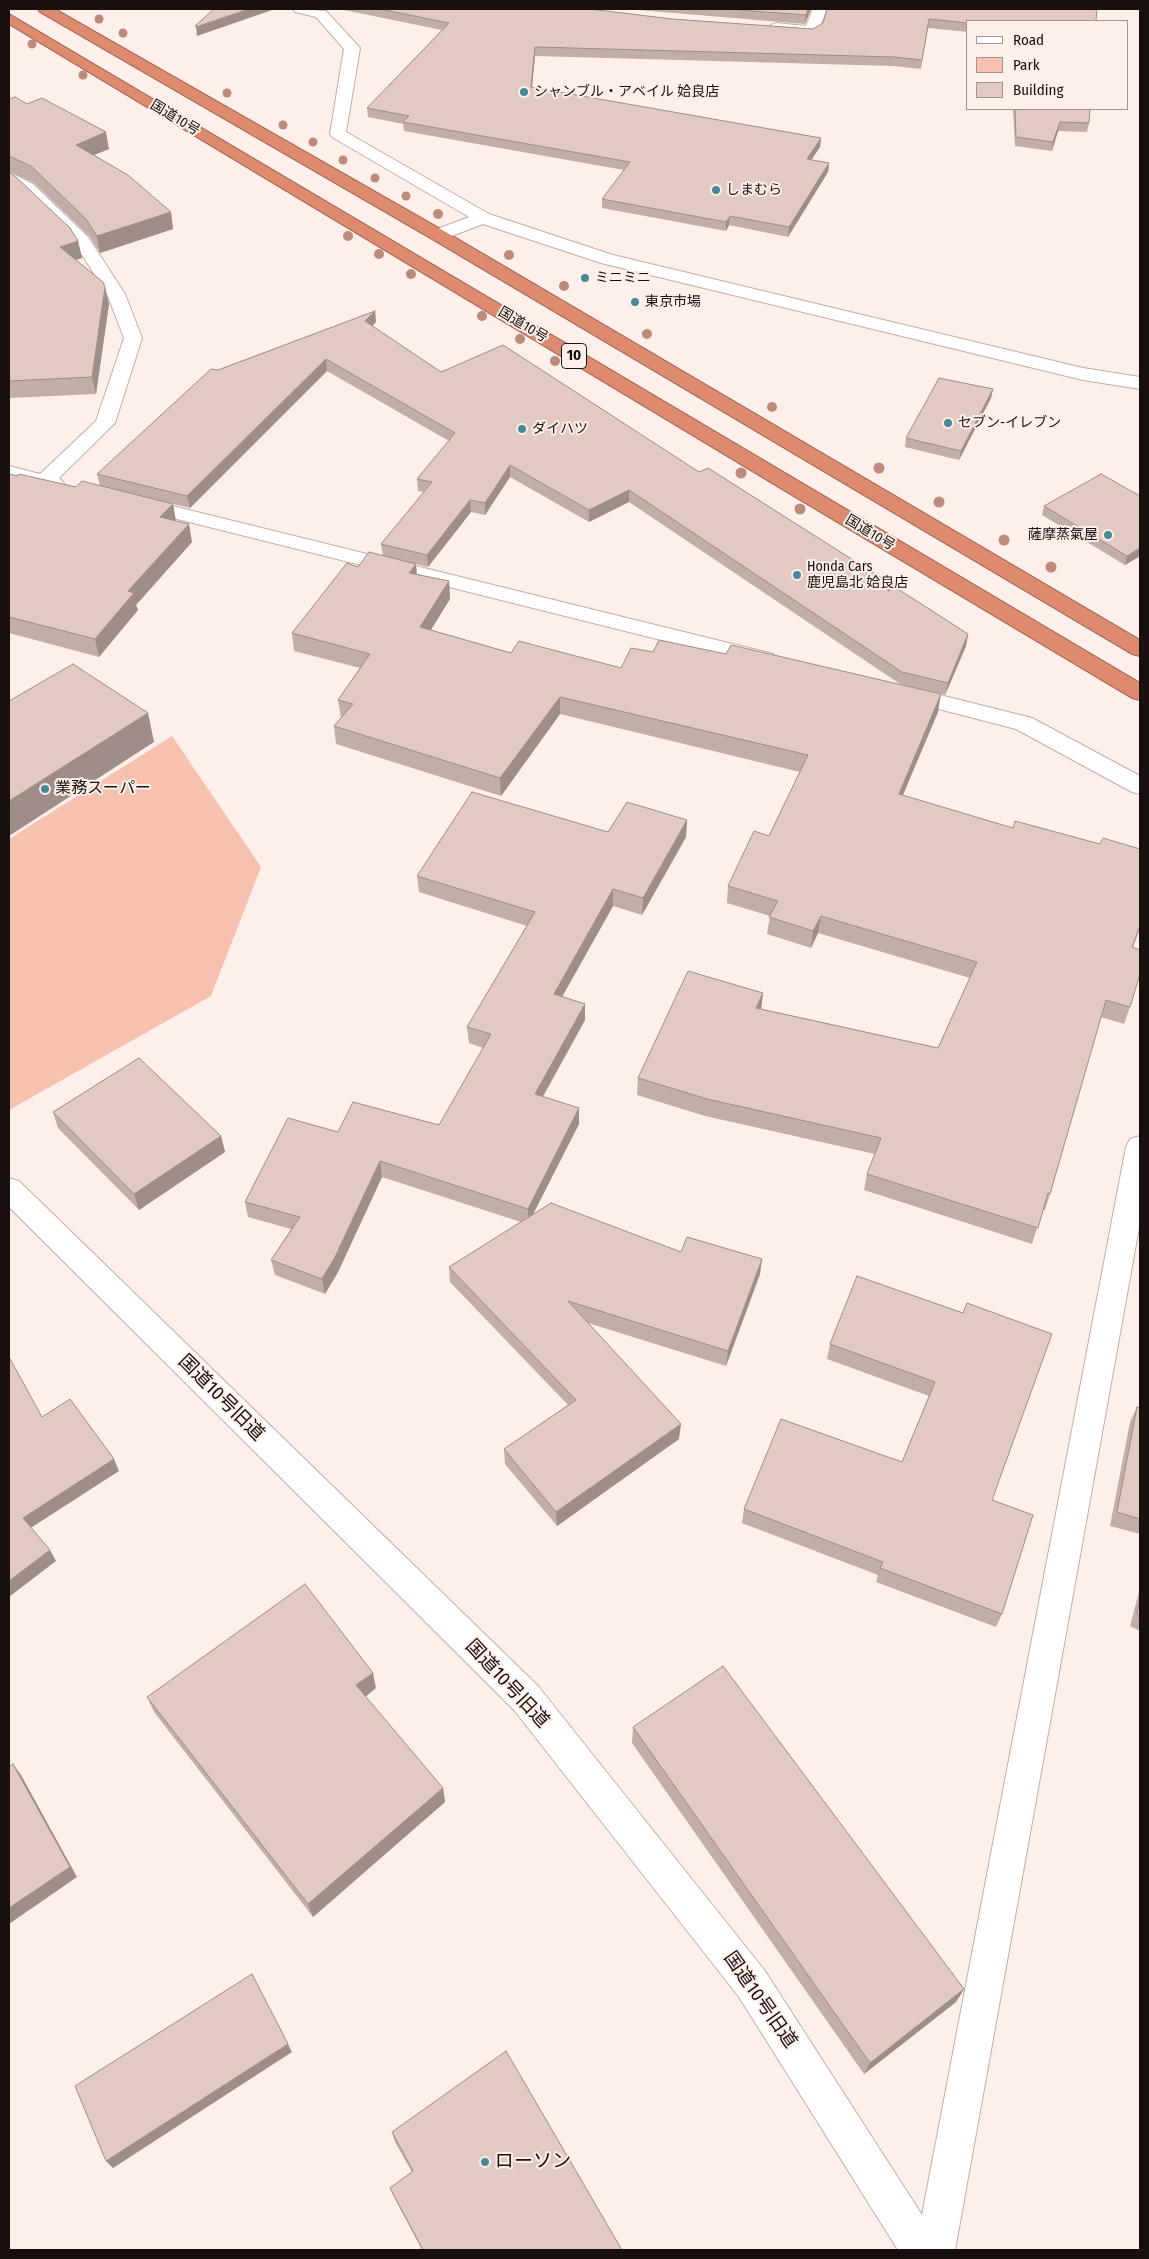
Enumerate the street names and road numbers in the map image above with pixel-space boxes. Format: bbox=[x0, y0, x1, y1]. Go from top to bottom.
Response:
street label: 国道10号 bbox=[147, 97, 203, 139]
street label: 国道10号 bbox=[495, 304, 551, 346]
road number: 10 bbox=[562, 344, 586, 368]
street label: 国道10号 bbox=[842, 512, 898, 554]
street label: 国道10号旧道 bbox=[173, 1350, 269, 1446]
street label: 国道10号旧道 bbox=[460, 1635, 554, 1733]
street label: 国道10号旧道 bbox=[718, 1947, 802, 2053]

